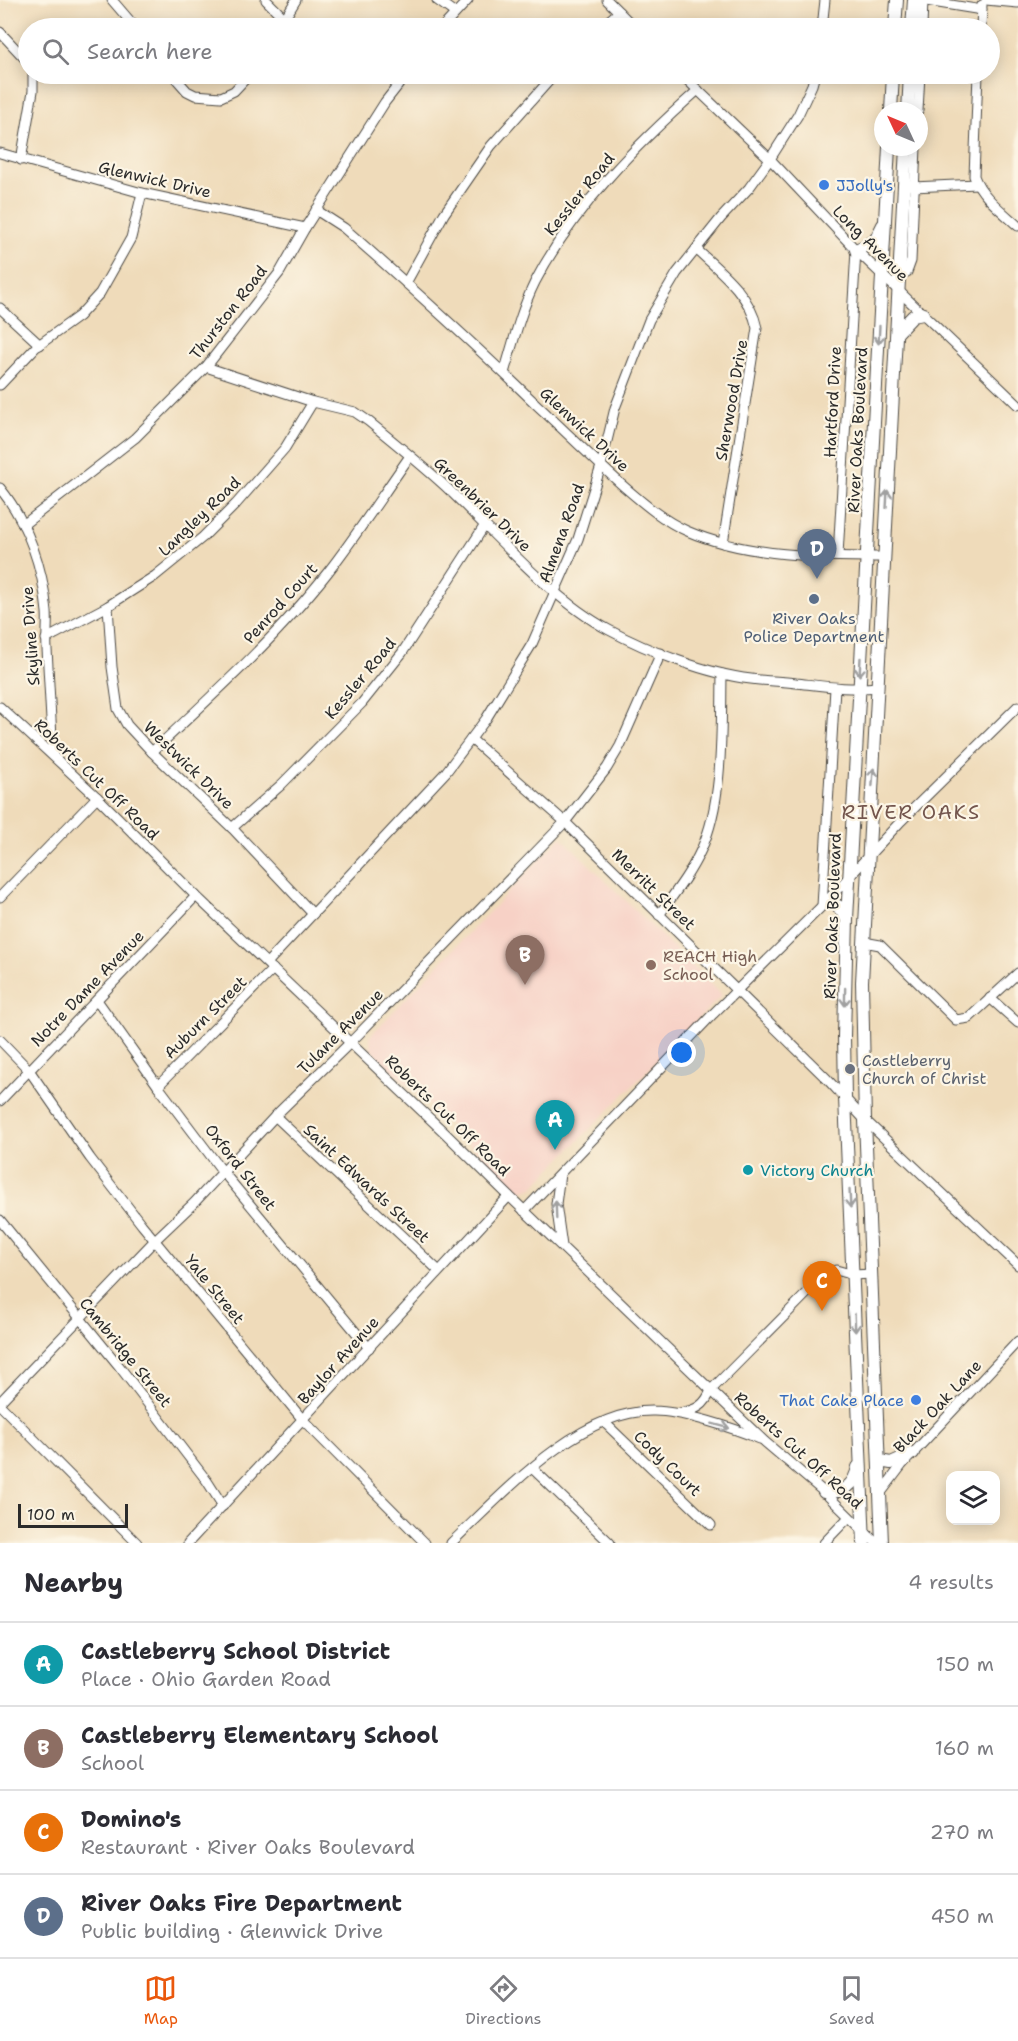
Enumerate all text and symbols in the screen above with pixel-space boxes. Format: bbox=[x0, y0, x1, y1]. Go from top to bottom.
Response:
search box bbox=[18, 18, 1000, 84]
icon: search bbox=[39, 35, 72, 68]
text: Search here bbox=[87, 37, 213, 66]
north arrow bbox=[874, 102, 928, 156]
street label: Kessler Road bbox=[540, 149, 619, 240]
street label: Glenwick Drive bbox=[96, 156, 213, 203]
place label: JJolly's bbox=[836, 175, 893, 196]
marker: JJolly's bbox=[817, 178, 831, 192]
street label: Long Avenue bbox=[828, 201, 913, 286]
street label: Thurston Road bbox=[185, 261, 272, 364]
one-way arrow bbox=[874, 325, 885, 345]
street label: Sherwood Drive bbox=[710, 338, 752, 462]
street label: Hartford Drive bbox=[819, 346, 846, 458]
street label: River Oaks Boulevard bbox=[843, 347, 872, 514]
street label: Glenwick Drive bbox=[535, 382, 634, 476]
street label: Greenbrier Drive bbox=[429, 452, 536, 556]
street label: Langley Road bbox=[154, 472, 245, 561]
street label: Almena Road bbox=[534, 481, 589, 586]
one-way arrow bbox=[882, 489, 893, 509]
pin: D bbox=[798, 530, 836, 579]
street label: Penrod Court bbox=[239, 559, 322, 648]
street label: Skyline Drive bbox=[17, 586, 44, 686]
marker: River Oaks Police Department bbox=[807, 592, 821, 606]
place label: River Oaks Police Department bbox=[744, 608, 884, 647]
street label: Kessler Road bbox=[320, 633, 401, 724]
one-way arrow bbox=[855, 656, 866, 676]
street label: Roberts Cut Off Road bbox=[30, 714, 164, 845]
street label: Westwick Drive bbox=[139, 717, 238, 814]
one-way arrow bbox=[867, 768, 878, 788]
district label: RIVER OAKS bbox=[842, 799, 980, 825]
street label: River Oaks Boulevard bbox=[819, 833, 846, 999]
street label: Merritt Street bbox=[607, 844, 700, 935]
street label: Notre Dame Avenue bbox=[26, 926, 149, 1051]
pin: B bbox=[506, 936, 544, 985]
place label: REACH High School bbox=[663, 946, 757, 985]
marker: REACH High School bbox=[644, 958, 658, 972]
street label: Auburn Street bbox=[160, 972, 251, 1063]
street label: Tulane Avenue bbox=[293, 984, 388, 1079]
one-way arrow bbox=[839, 987, 851, 1007]
your location bbox=[667, 1038, 696, 1067]
street label: Roberts Cut Off Road bbox=[381, 1050, 515, 1181]
place label: Castleberry Church of Christ bbox=[862, 1050, 986, 1089]
marker: Castleberry Church of Christ bbox=[843, 1062, 857, 1076]
pin: A bbox=[536, 1100, 574, 1150]
street label: Saint Edwards Street bbox=[299, 1119, 434, 1247]
street label: Oxford Street bbox=[200, 1120, 281, 1215]
place label: Victory Church bbox=[760, 1160, 873, 1181]
marker: Victory Church bbox=[741, 1163, 755, 1177]
one-way arrow bbox=[845, 1188, 856, 1208]
one-way arrow bbox=[551, 1200, 562, 1220]
street label: Yale Street bbox=[180, 1250, 249, 1329]
pin: C bbox=[802, 1262, 842, 1311]
street label: Cambridge Street bbox=[75, 1293, 176, 1411]
street label: Baylor Avenue bbox=[293, 1312, 384, 1409]
one-way arrow bbox=[849, 1312, 861, 1332]
street label: Black Oak Lane bbox=[889, 1355, 986, 1457]
street label: Roberts Cut Off Road bbox=[730, 1387, 867, 1514]
place label: That Cake Place bbox=[779, 1390, 904, 1411]
marker: That Cake Place bbox=[909, 1393, 923, 1407]
one-way arrow bbox=[711, 1421, 730, 1432]
street label: Cody Court bbox=[629, 1426, 706, 1501]
map controls bbox=[946, 1471, 1000, 1525]
button: layers bbox=[946, 1471, 1000, 1525]
scale bar bbox=[18, 1501, 128, 1528]
text: 100 m bbox=[27, 1504, 75, 1525]
text: Nearby bbox=[24, 1565, 123, 1600]
text: 4 results bbox=[908, 1569, 994, 1595]
text: Castleberry School District bbox=[81, 1637, 390, 1666]
text: A bbox=[36, 1651, 51, 1677]
text: 150 m bbox=[936, 1651, 994, 1677]
text: Place · Ohio Garden Road bbox=[81, 1666, 331, 1692]
text: Castleberry Elementary School bbox=[81, 1721, 438, 1750]
text: B bbox=[37, 1735, 50, 1761]
text: 160 m bbox=[935, 1735, 994, 1761]
text: School bbox=[81, 1750, 144, 1776]
text: Domino's bbox=[81, 1805, 181, 1834]
text: C bbox=[37, 1819, 50, 1845]
text: 270 m bbox=[930, 1819, 994, 1845]
text: Restaurant · River Oaks Boulevard bbox=[81, 1834, 415, 1860]
text: River Oaks Fire Department bbox=[81, 1889, 402, 1918]
text: D bbox=[36, 1903, 51, 1929]
text: 450 m bbox=[930, 1903, 994, 1929]
text: Public building · Glenwick Drive bbox=[81, 1918, 383, 1944]
tab: Map bbox=[144, 1972, 178, 2029]
tab: Directions bbox=[465, 1972, 542, 2029]
tab: Saved bbox=[829, 1972, 874, 2029]

